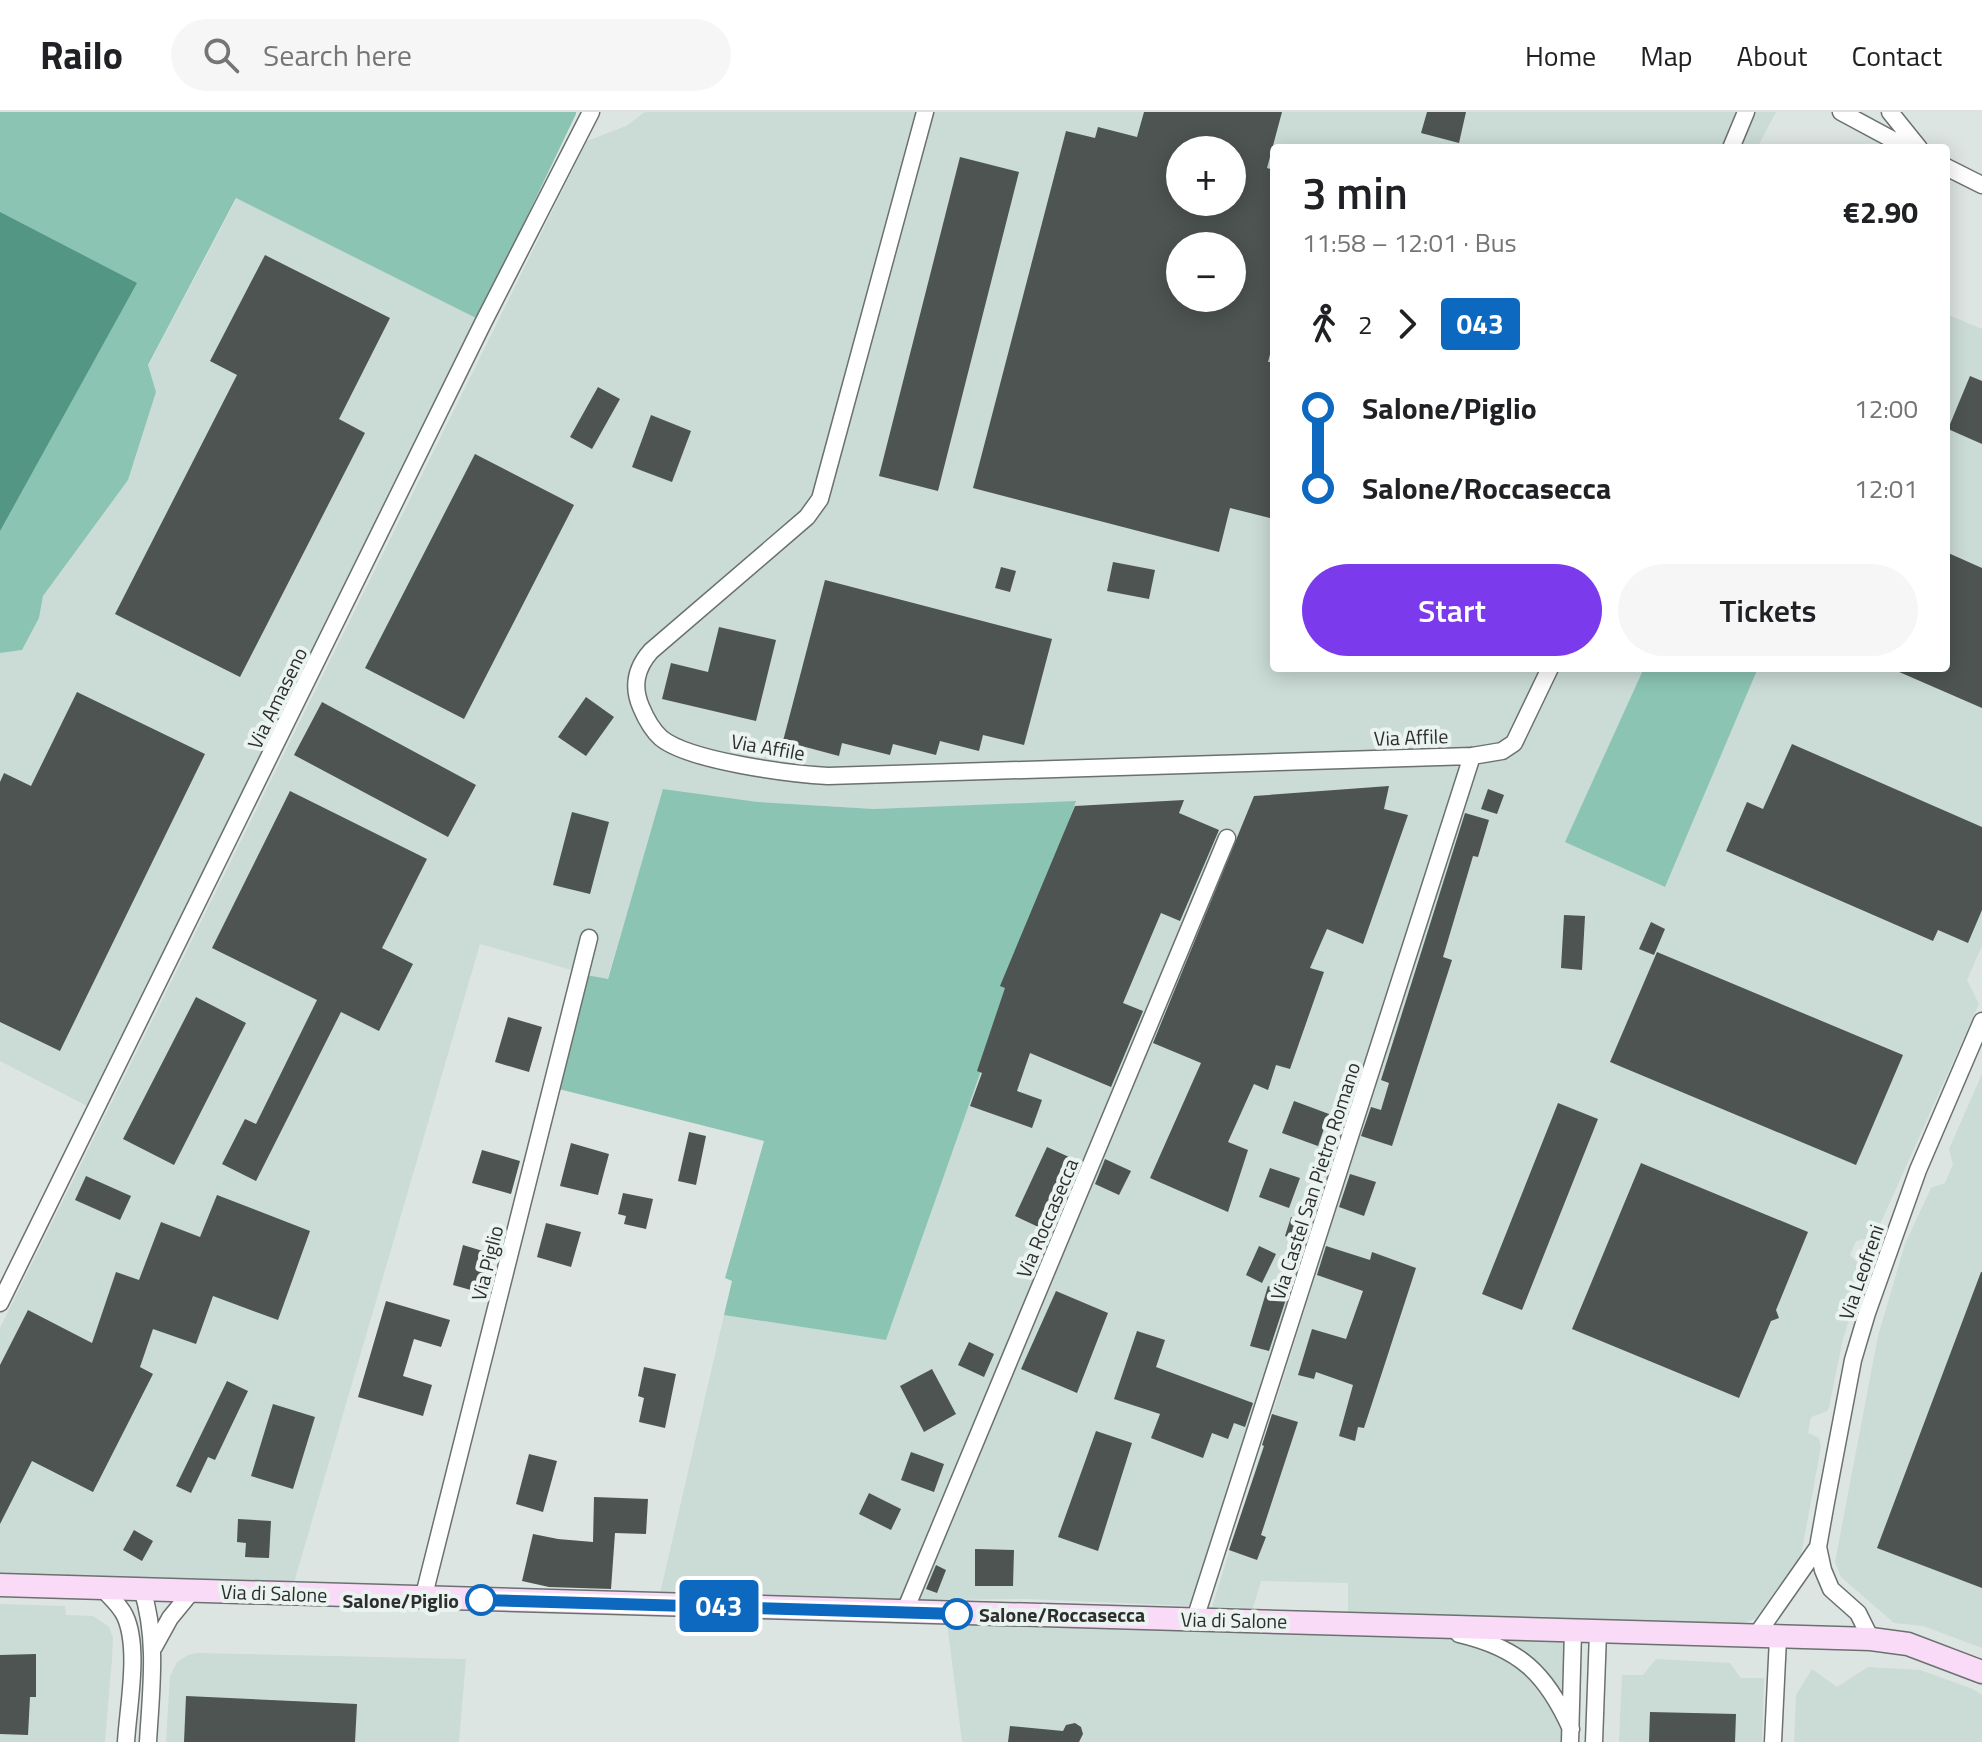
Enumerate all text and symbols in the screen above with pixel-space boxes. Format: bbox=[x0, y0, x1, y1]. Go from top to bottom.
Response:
search box bbox=[171, 19, 731, 91]
text: Railo bbox=[40, 26, 123, 84]
text: Search here bbox=[263, 32, 412, 78]
icon: search bbox=[199, 33, 243, 77]
text: Home bbox=[1525, 34, 1596, 77]
text: Map bbox=[1640, 34, 1693, 77]
text: About bbox=[1737, 34, 1807, 77]
text: Contact bbox=[1851, 34, 1942, 77]
map controls bbox=[1166, 136, 1246, 312]
button: + bbox=[1166, 136, 1246, 216]
text: 3 min bbox=[1302, 159, 1408, 226]
text: €2.90 bbox=[1843, 189, 1918, 235]
text: 11:58 – 12:01 · Bus bbox=[1302, 223, 1517, 262]
button: − bbox=[1166, 232, 1246, 312]
icon: walk bbox=[1302, 302, 1346, 346]
icon: forward bbox=[1385, 302, 1429, 346]
text: 043 bbox=[1457, 302, 1504, 345]
text: 2 bbox=[1358, 305, 1373, 344]
text: Salone/Piglio bbox=[1362, 385, 1537, 431]
text: 12:00 bbox=[1854, 389, 1918, 428]
text: Salone/Roccasecca bbox=[1362, 465, 1611, 511]
text: 12:01 bbox=[1854, 469, 1918, 508]
button: Start bbox=[1302, 564, 1602, 656]
button: Tickets bbox=[1618, 564, 1918, 656]
street label: Via Amaseno bbox=[239, 642, 315, 754]
street label: Via Affile bbox=[1373, 720, 1449, 754]
street label: Via Affile bbox=[729, 725, 807, 769]
street label: Via Castel San Pietro Romano bbox=[1262, 1058, 1368, 1304]
street label: Via Roccasecca bbox=[1008, 1153, 1086, 1283]
street label: Via Leofreni bbox=[1830, 1220, 1892, 1324]
street label: Via Piglio bbox=[463, 1222, 511, 1304]
street label: Via di Salone bbox=[220, 1576, 328, 1610]
line badge: 043 bbox=[673, 1580, 765, 1632]
text: 043 bbox=[695, 1584, 743, 1627]
place label: Salone/Piglio bbox=[342, 1585, 459, 1616]
marker: Salone/Piglio bbox=[466, 1585, 496, 1615]
marker: Salone/Roccasecca bbox=[942, 1599, 972, 1629]
place label: Salone/Roccasecca bbox=[979, 1599, 1145, 1630]
street label: Via di Salone bbox=[1180, 1604, 1288, 1636]

